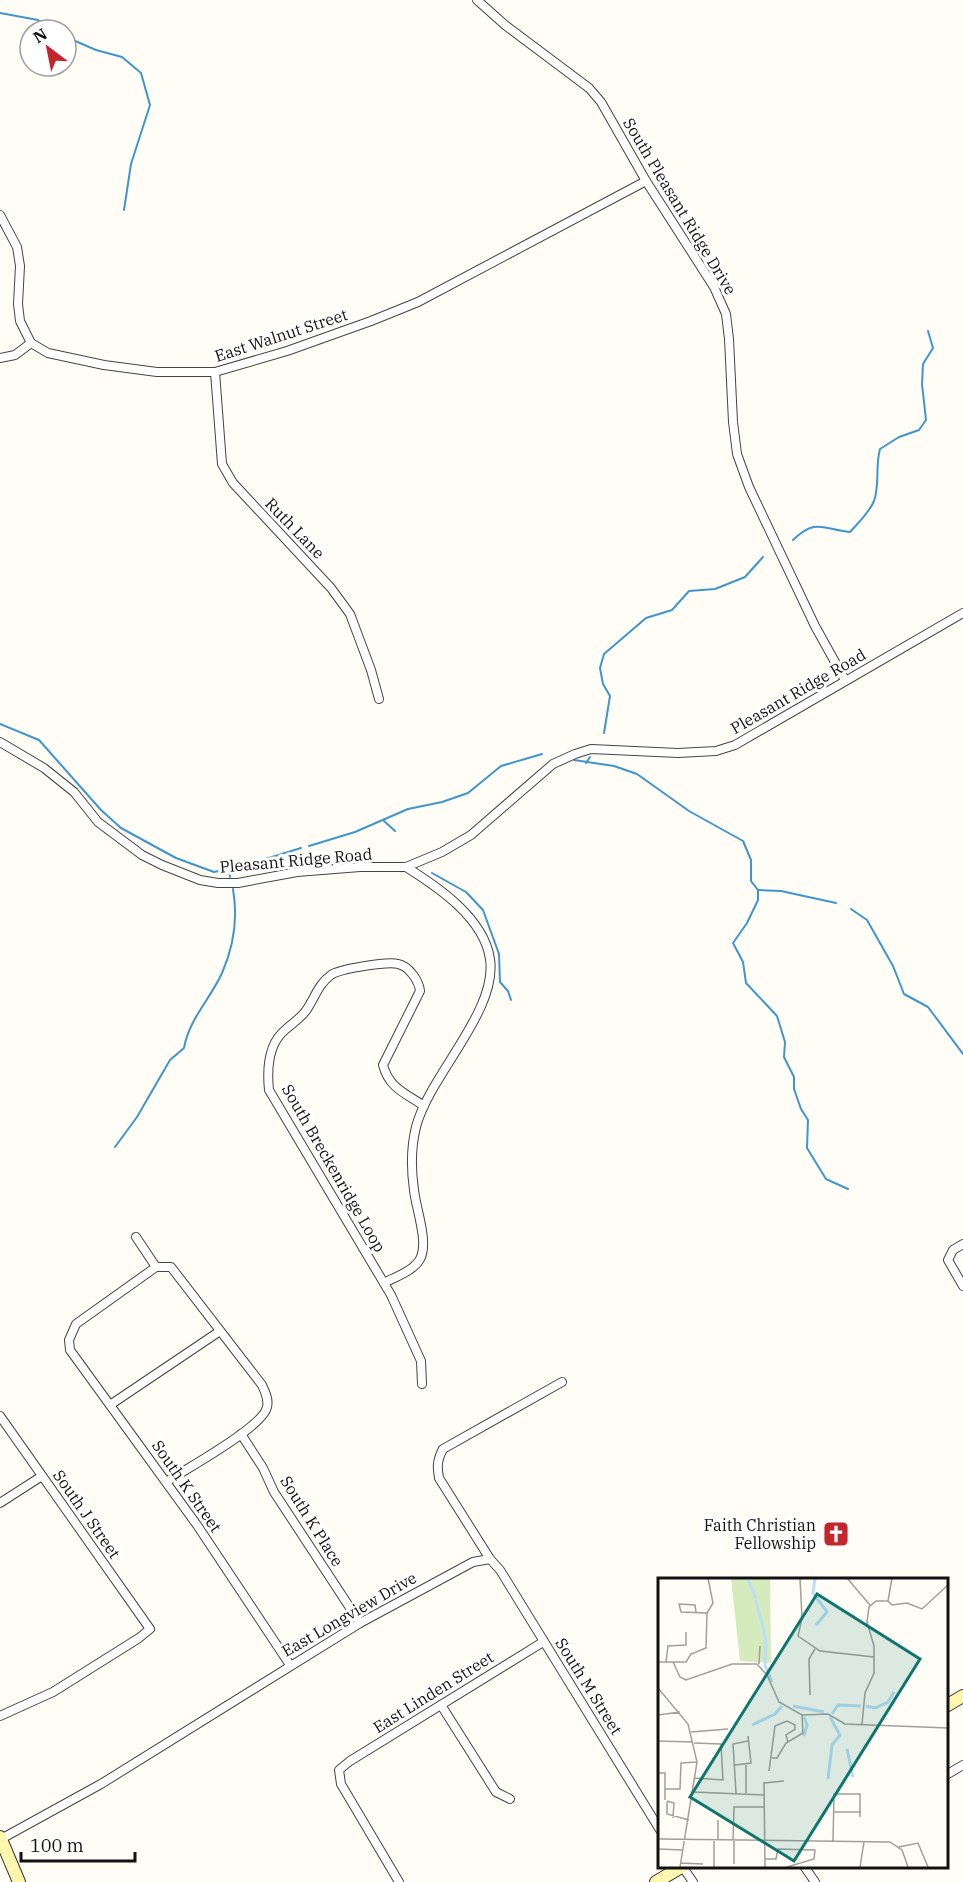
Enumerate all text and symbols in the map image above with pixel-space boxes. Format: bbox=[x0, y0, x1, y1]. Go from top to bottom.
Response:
north arrow bbox=[18, 18, 78, 78]
text: N bbox=[29, 23, 51, 47]
street label: South Pleasant Ridge Drive bbox=[619, 114, 741, 298]
street label: East Walnut Street bbox=[212, 304, 350, 366]
street label: Ruth Lane bbox=[261, 493, 329, 563]
street label: Pleasant Ridge Road bbox=[727, 644, 869, 738]
street label: Pleasant Ridge Road bbox=[219, 843, 373, 877]
street label: South Breckenridge Loop bbox=[278, 1081, 390, 1256]
street label: South K Street bbox=[148, 1436, 226, 1536]
street label: South J Street bbox=[49, 1466, 125, 1562]
street label: South K Place bbox=[276, 1472, 348, 1570]
place label: Faith Christian Fellowship bbox=[704, 1515, 816, 1553]
church icon: Faith Christian Fellowship bbox=[821, 1519, 851, 1549]
street label: East Longview Drive bbox=[278, 1567, 420, 1661]
inset map bbox=[658, 1578, 948, 1867]
street label: South M Street bbox=[551, 1634, 627, 1738]
street label: East Linden Street bbox=[369, 1647, 497, 1737]
scale bar bbox=[21, 1825, 135, 1863]
text: 100 m bbox=[30, 1834, 84, 1857]

